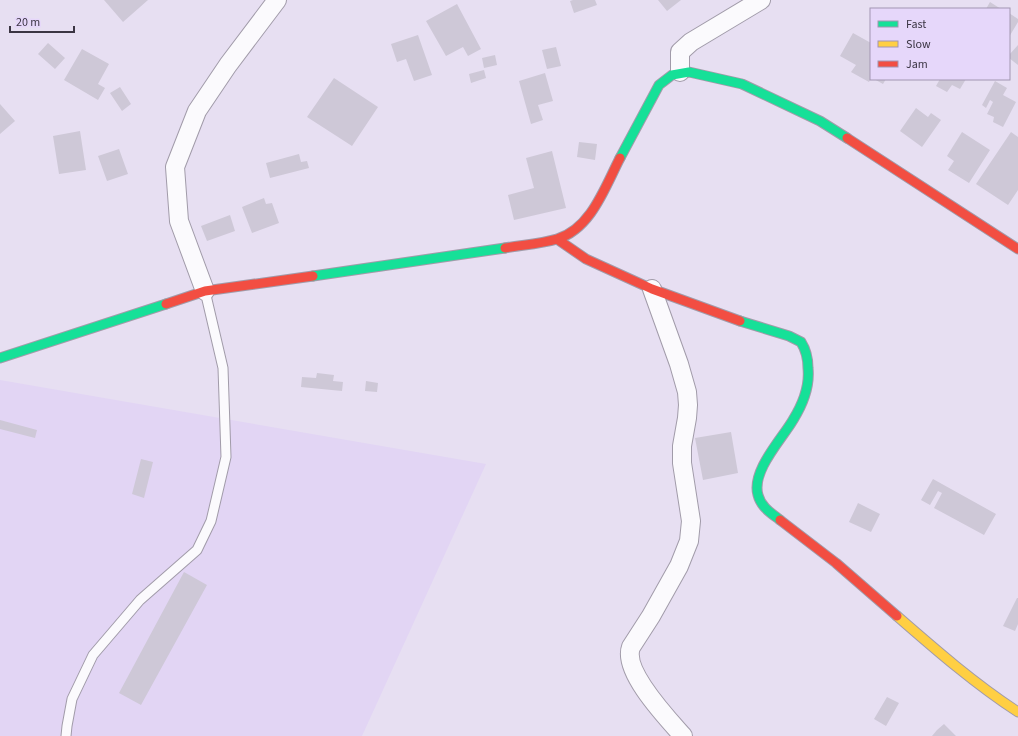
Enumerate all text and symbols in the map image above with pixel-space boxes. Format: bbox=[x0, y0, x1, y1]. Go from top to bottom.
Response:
scale bar bbox=[10, 8, 74, 34]
legend bbox=[870, 8, 1010, 80]
text: 20 m bbox=[16, 14, 40, 31]
text: Fast bbox=[906, 16, 926, 33]
text: Slow bbox=[906, 36, 931, 53]
text: Jam bbox=[906, 56, 928, 73]

